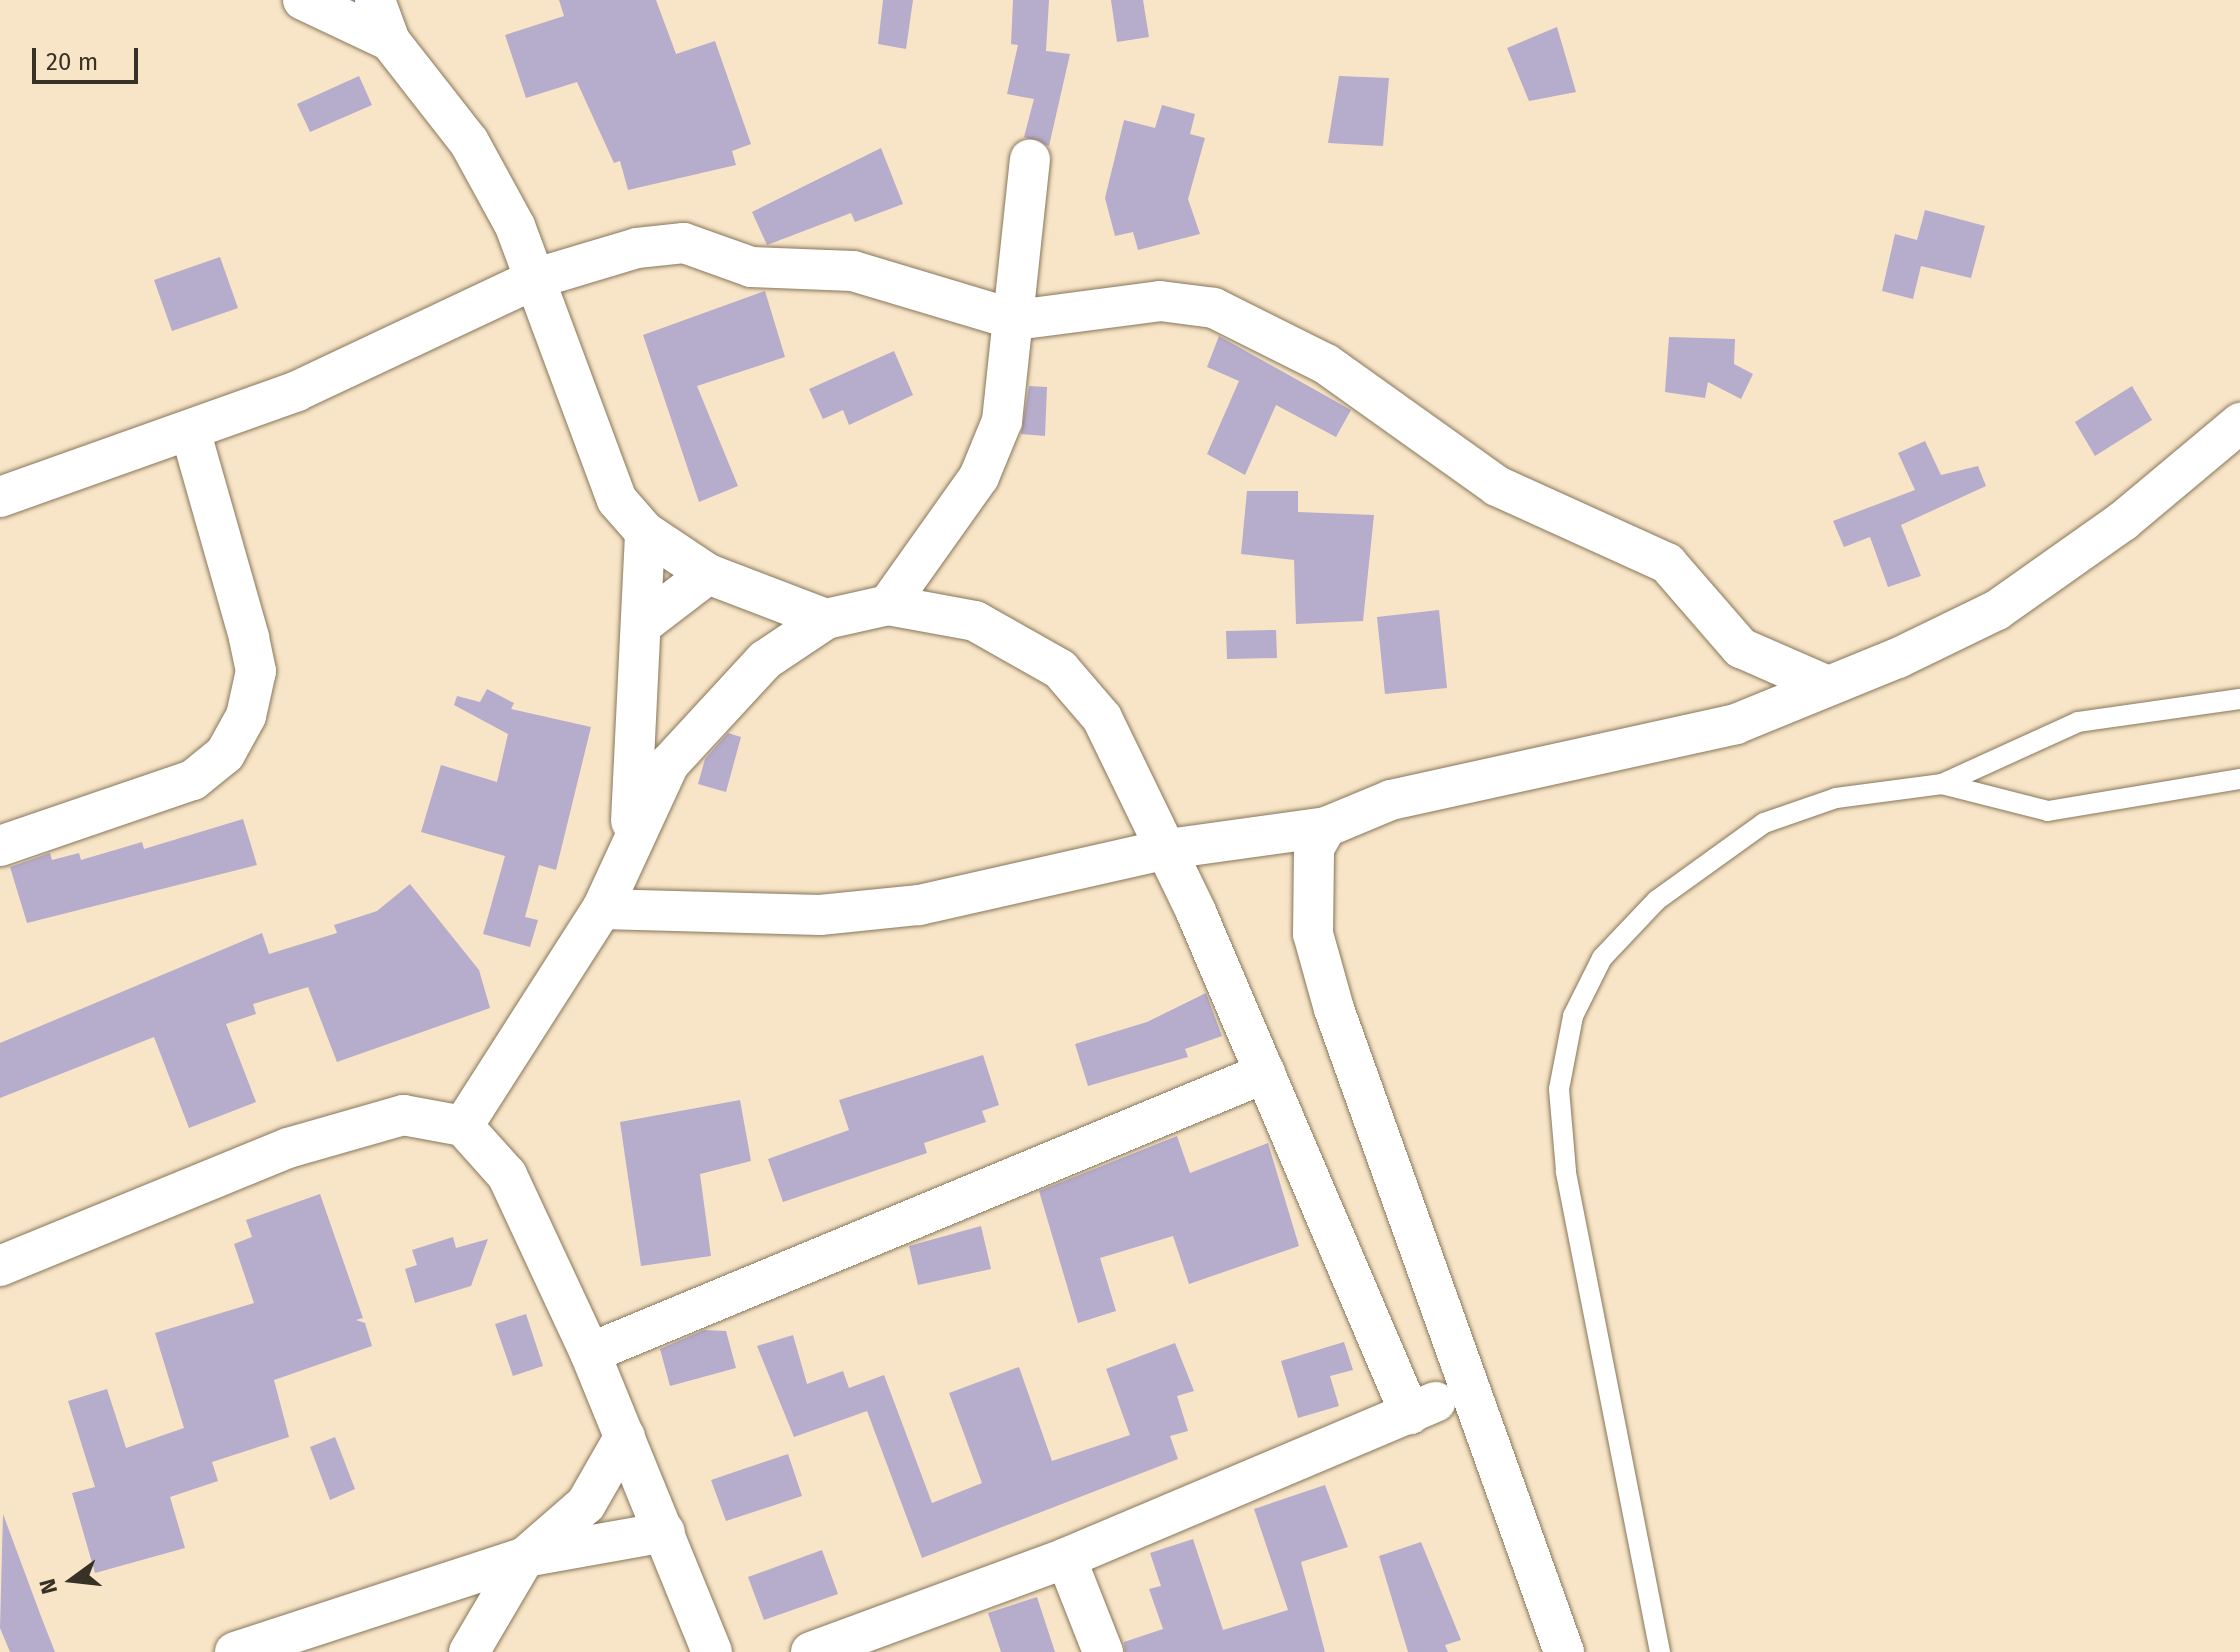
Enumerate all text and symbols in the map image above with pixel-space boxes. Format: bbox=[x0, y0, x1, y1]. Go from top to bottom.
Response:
scale bar bbox=[36, 32, 142, 82]
text: 20 m bbox=[46, 48, 98, 76]
north arrow bbox=[32, 1540, 112, 1620]
text: N bbox=[33, 1576, 63, 1597]

